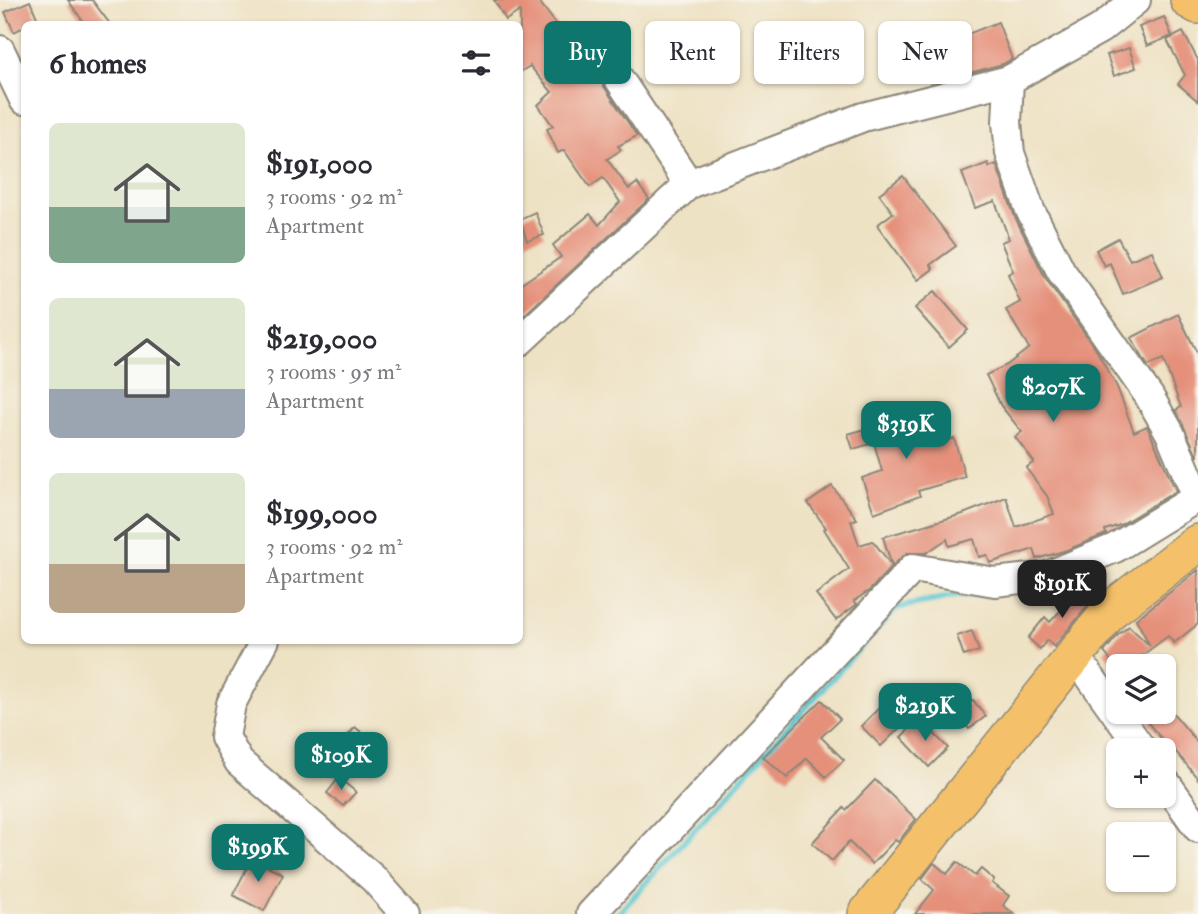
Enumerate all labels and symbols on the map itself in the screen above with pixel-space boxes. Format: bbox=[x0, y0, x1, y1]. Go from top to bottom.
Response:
pin: $207K bbox=[1004, 364, 1102, 424]
pin: $319K bbox=[857, 402, 955, 461]
pin: $191K bbox=[1013, 560, 1111, 620]
pin: $219K bbox=[876, 684, 974, 743]
pin: $109K bbox=[292, 732, 390, 792]
pin: $199K bbox=[209, 824, 307, 884]

